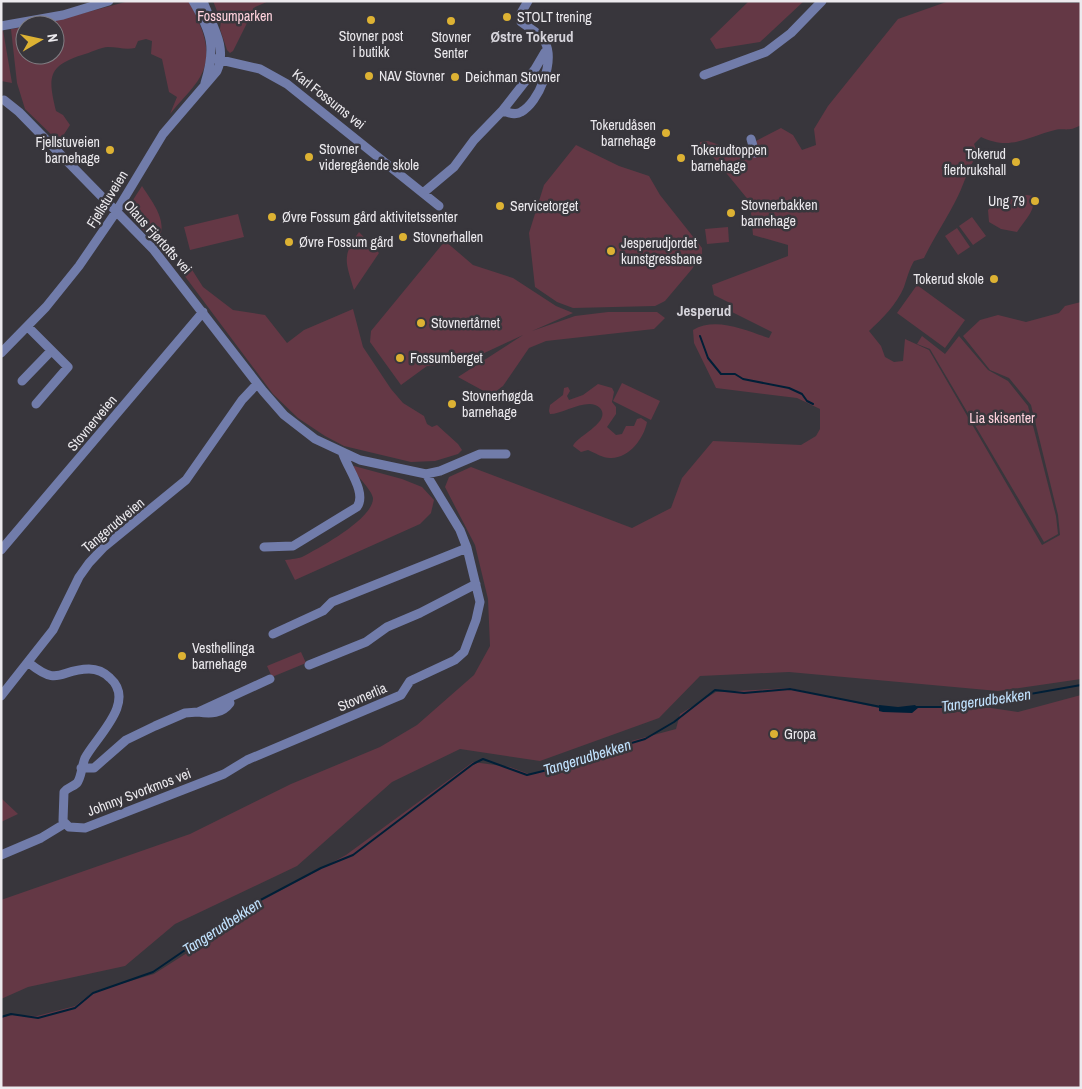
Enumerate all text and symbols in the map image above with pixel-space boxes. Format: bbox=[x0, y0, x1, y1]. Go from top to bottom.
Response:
park label: Fossumparken bbox=[197, 7, 273, 25]
place label: STOLT trening bbox=[517, 8, 592, 26]
marker: STOLT trening bbox=[501, 11, 513, 23]
marker: Stovner post i butikk bbox=[365, 14, 377, 26]
north arrow bbox=[15, 15, 65, 65]
marker: Stovner Senter bbox=[445, 15, 457, 27]
district label: Østre Tokerud bbox=[490, 26, 574, 47]
place label: Stovner post i butikk bbox=[339, 27, 403, 61]
place label: Stovner Senter bbox=[431, 28, 471, 62]
text: N bbox=[43, 32, 62, 43]
street label: Karl Fossums vei bbox=[289, 65, 369, 133]
place label: NAV Stovner bbox=[379, 67, 445, 85]
place label: Deichman Stovner bbox=[465, 68, 560, 86]
marker: NAV Stovner bbox=[363, 70, 375, 82]
marker: Deichman Stovner bbox=[449, 71, 461, 83]
place label: Tokerudåsen barnehage bbox=[590, 116, 656, 150]
marker: Tokerudåsen barnehage bbox=[660, 127, 672, 139]
place label: Fjellstuveien barnehage bbox=[36, 133, 100, 167]
place label: Stovner videregående skole bbox=[319, 140, 419, 174]
place label: Tokerudtoppen barnehage bbox=[691, 141, 767, 175]
marker: Fjellstuveien barnehage bbox=[104, 144, 116, 156]
place label: Tokerud flerbrukshall bbox=[944, 145, 1006, 179]
marker: Stovner videregående skole bbox=[303, 151, 315, 163]
marker: Tokerudtoppen barnehage bbox=[675, 152, 687, 164]
marker: Tokerud flerbrukshall bbox=[1010, 156, 1022, 168]
street label: Fjellstuveien bbox=[82, 167, 132, 231]
place label: Ung 79 bbox=[988, 192, 1025, 210]
marker: Ung 79 bbox=[1029, 195, 1041, 207]
street label: Olaus Fjørtofts vei bbox=[120, 196, 196, 278]
place label: Stovnerbakken barnehage bbox=[741, 196, 818, 230]
place label: Servicetorget bbox=[510, 197, 578, 215]
marker: Servicetorget bbox=[494, 200, 506, 212]
marker: Stovnerbakken barnehage bbox=[725, 207, 737, 219]
place label: Øvre Fossum gård aktivitetssenter bbox=[282, 208, 458, 226]
marker: Øvre Fossum gård aktivitetssenter bbox=[266, 211, 278, 223]
place label: Stovnerhallen bbox=[413, 228, 483, 246]
marker: Stovnerhallen bbox=[397, 231, 409, 243]
place label: Øvre Fossum gård bbox=[299, 233, 394, 251]
place label: Jesperudjordet kunstgressbane bbox=[621, 234, 702, 268]
marker: Øvre Fossum gård bbox=[283, 236, 295, 248]
marker: Jesperudjordet kunstgressbane bbox=[605, 245, 617, 257]
place label: Tokerud skole bbox=[913, 270, 984, 288]
marker: Tokerud skole bbox=[988, 273, 1000, 285]
district label: Jesperud bbox=[677, 300, 731, 321]
place label: Stovnertårnet bbox=[431, 314, 500, 332]
marker: Stovnertårnet bbox=[415, 317, 427, 329]
place label: Fossumberget bbox=[410, 349, 483, 367]
marker: Fossumberget bbox=[394, 352, 406, 364]
place label: Stovnerhøgda barnehage bbox=[462, 387, 534, 421]
street label: Stovnerveien bbox=[63, 391, 121, 455]
marker: Stovnerhøgda barnehage bbox=[446, 398, 458, 410]
park label: Lia skisenter bbox=[969, 409, 1035, 427]
street label: Tangerudveien bbox=[78, 494, 148, 556]
place label: Vesthellinga barnehage bbox=[192, 639, 255, 673]
marker: Vesthellinga barnehage bbox=[176, 650, 188, 662]
street label: Stovnerlia bbox=[335, 678, 390, 715]
water label: Tangerudbekken bbox=[940, 683, 1032, 717]
place label: Gropa bbox=[784, 725, 817, 743]
marker: Gropa bbox=[768, 728, 780, 740]
water label: Tangerudbekken bbox=[541, 734, 634, 780]
street label: Johnny Svorkmos vei bbox=[85, 764, 193, 820]
water label: Tangerudbekken bbox=[178, 892, 266, 959]

